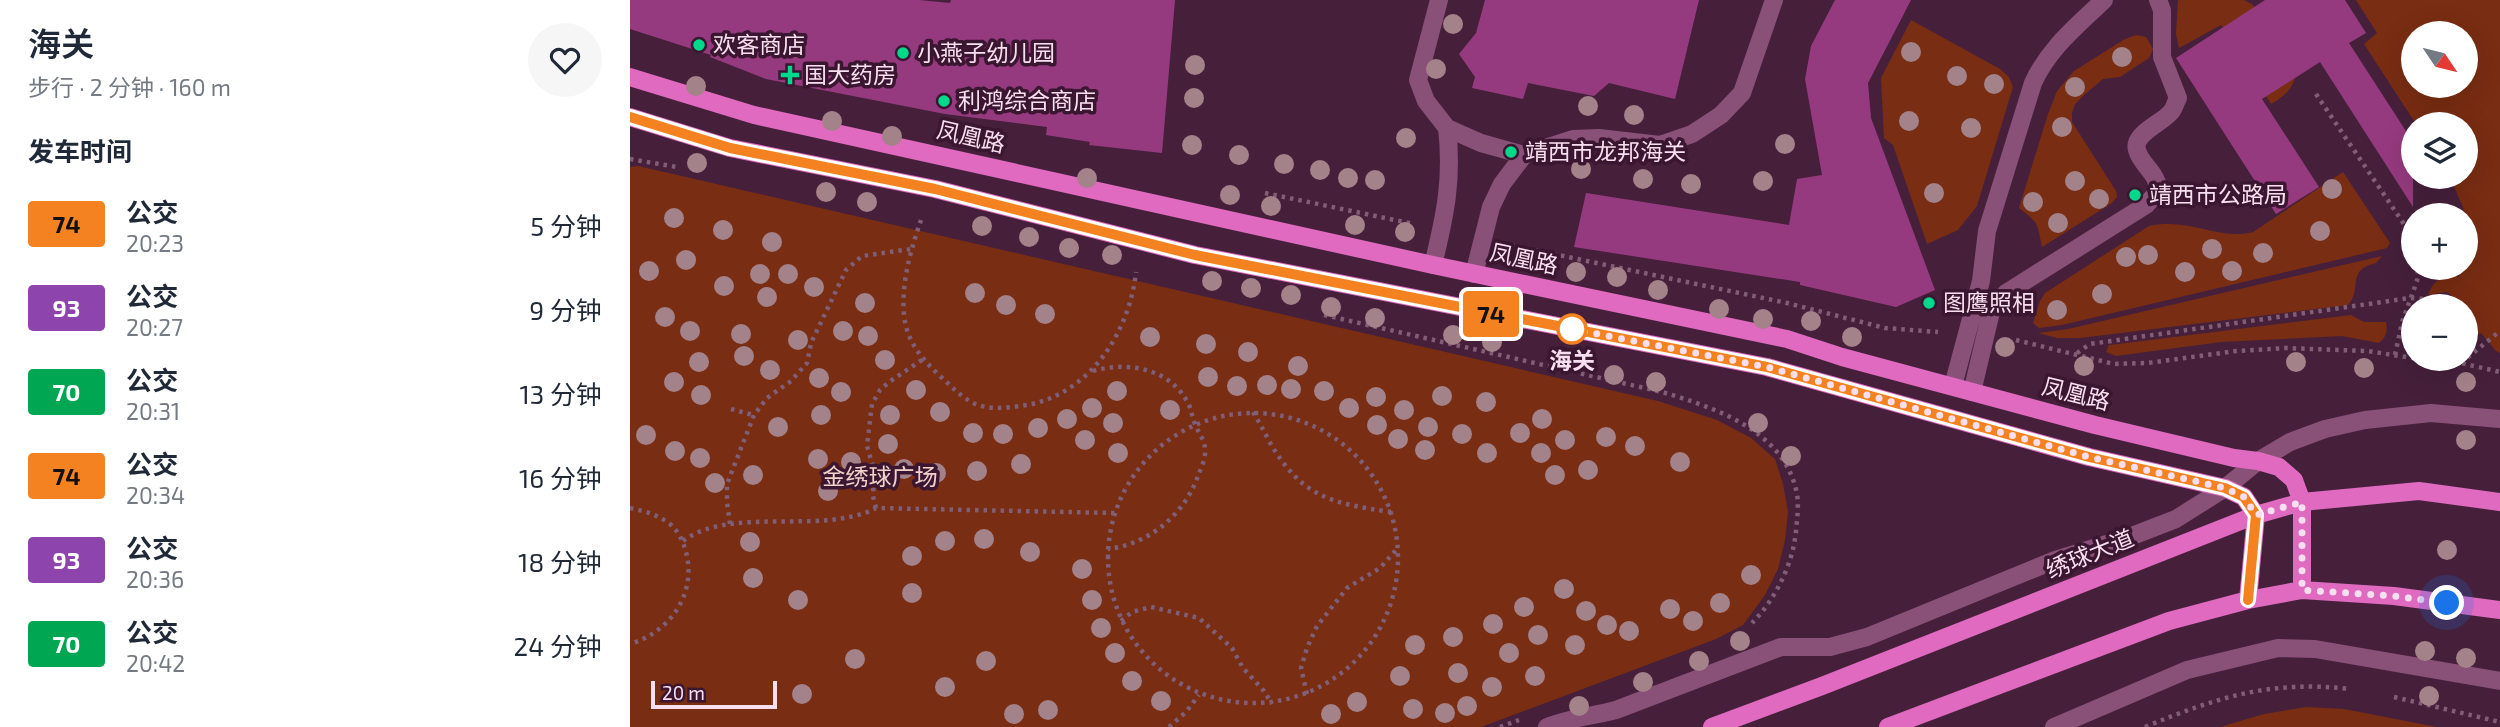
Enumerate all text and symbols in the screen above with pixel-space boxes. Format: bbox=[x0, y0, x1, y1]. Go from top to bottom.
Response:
north arrow bbox=[2401, 21, 2478, 98]
map controls bbox=[2401, 21, 2478, 371]
text: 海关 bbox=[28, 23, 94, 63]
button: heart bbox=[528, 23, 602, 97]
place label: 欢客商店 bbox=[713, 30, 805, 58]
marker: 欢客商店 bbox=[691, 37, 707, 53]
place label: 小燕子幼儿园 bbox=[917, 38, 1055, 66]
marker: 小燕子幼儿园 bbox=[895, 45, 911, 61]
place label: 国大药房 bbox=[804, 60, 896, 88]
marker: 国大药房 bbox=[782, 67, 798, 83]
text: 步行 · 2 分钟 · 160 m bbox=[28, 73, 231, 101]
place label: 利鸿综合商店 bbox=[958, 86, 1096, 114]
marker: 利鸿综合商店 bbox=[936, 93, 952, 109]
button: layers bbox=[2401, 112, 2478, 189]
street label: 凤凰路 bbox=[934, 115, 1008, 157]
text: 发车时间 bbox=[28, 135, 132, 166]
place label: 靖西市龙邦海关 bbox=[1525, 137, 1686, 165]
marker: 靖西市龙邦海关 bbox=[1503, 144, 1519, 160]
place label: 靖西市公路局 bbox=[2149, 180, 2287, 208]
marker: 靖西市公路局 bbox=[2127, 187, 2143, 203]
text: 公交 bbox=[126, 196, 178, 227]
button: + bbox=[2401, 203, 2478, 280]
text: 74 bbox=[53, 209, 80, 238]
text: 5 分钟 bbox=[530, 210, 602, 241]
text: 20:23 bbox=[126, 229, 184, 257]
street label: 凤凰路 bbox=[1488, 237, 1561, 279]
text: 公交 bbox=[126, 280, 178, 311]
place label: 图鹰照相 bbox=[1943, 288, 2035, 316]
line badge: 74 bbox=[1460, 291, 1522, 337]
text: 93 bbox=[53, 293, 80, 322]
text: 9 分钟 bbox=[529, 294, 602, 325]
button: − bbox=[2401, 294, 2478, 371]
marker: 图鹰照相 bbox=[1921, 295, 1937, 311]
text: 74 bbox=[1477, 299, 1505, 328]
text: 20:27 bbox=[126, 313, 183, 341]
marker: 海关 bbox=[1557, 314, 1587, 344]
place label: 海关 bbox=[1549, 346, 1595, 374]
text: 公交 bbox=[126, 364, 178, 395]
street label: 凤凰路 bbox=[2039, 371, 2113, 415]
text: 70 bbox=[53, 377, 80, 406]
text: 13 分钟 bbox=[519, 378, 602, 409]
text: 20:31 bbox=[126, 397, 180, 425]
text: 公交 bbox=[126, 448, 178, 479]
text: 74 bbox=[53, 461, 80, 490]
text: 16 分钟 bbox=[519, 462, 602, 493]
park label: 金绣球广场 bbox=[823, 462, 938, 490]
text: 20:34 bbox=[126, 481, 185, 509]
street label: 绣球大道 bbox=[2042, 523, 2138, 583]
text: 公交 bbox=[126, 532, 178, 563]
text: 93 bbox=[53, 545, 80, 574]
text: 18 分钟 bbox=[518, 546, 602, 577]
text: 20:36 bbox=[126, 565, 184, 593]
your location bbox=[2429, 585, 2464, 620]
text: 公交 bbox=[126, 616, 178, 647]
text: 70 bbox=[53, 629, 80, 658]
text: 24 分钟 bbox=[514, 630, 602, 661]
text: 20:42 bbox=[126, 649, 185, 677]
scale bar bbox=[651, 678, 777, 710]
text: 20 m bbox=[662, 681, 705, 704]

